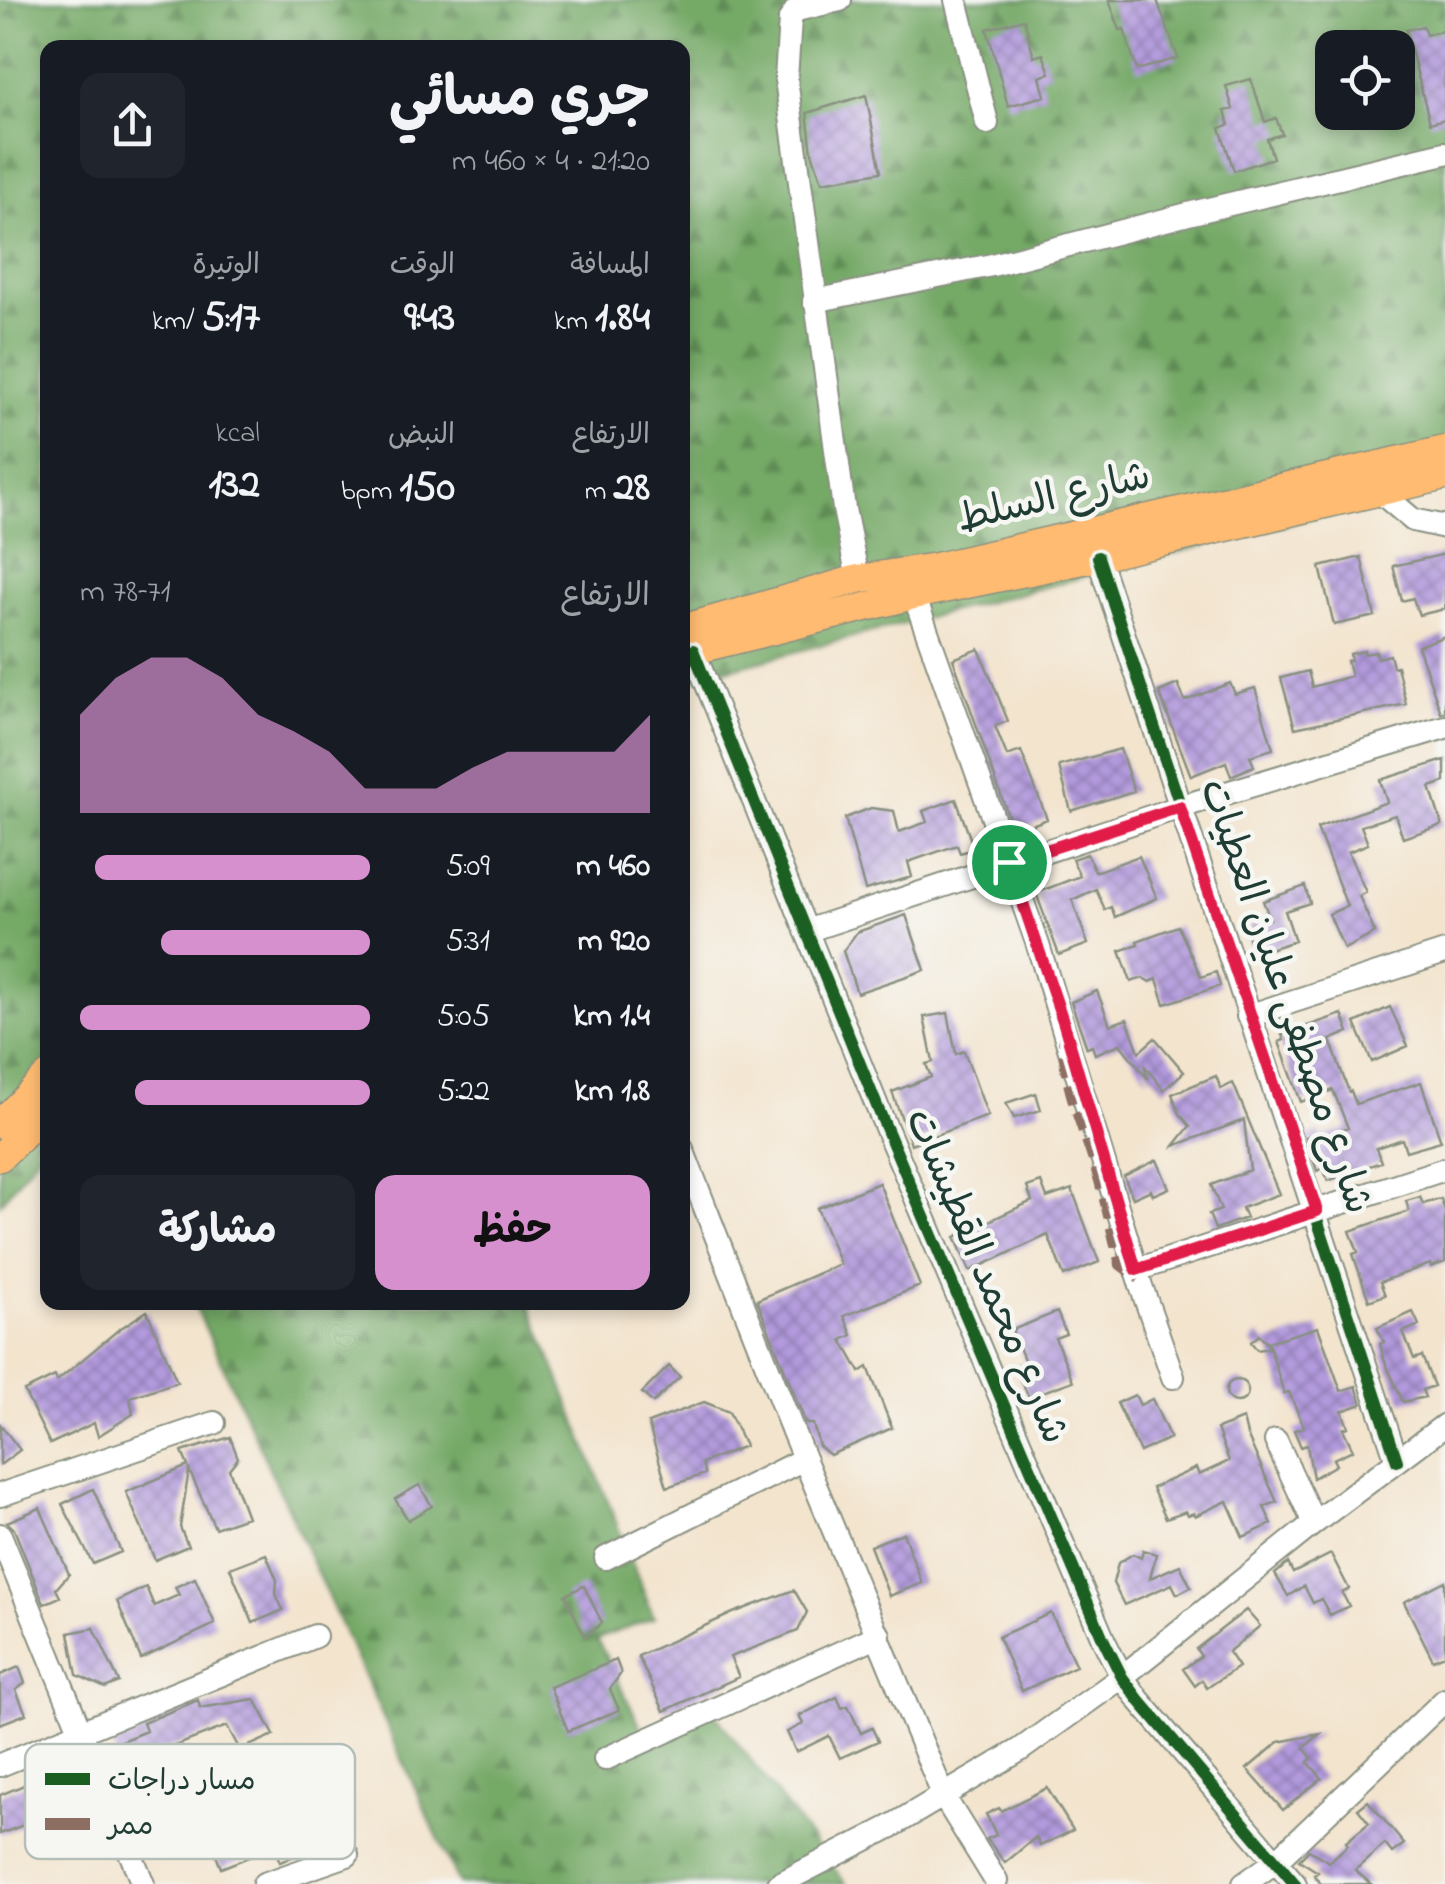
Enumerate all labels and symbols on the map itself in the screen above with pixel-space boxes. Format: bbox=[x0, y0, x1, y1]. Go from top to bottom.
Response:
street label: شارع السلط bbox=[951, 448, 1157, 550]
street label: شارع مصطفى عليان العطيات bbox=[1182, 771, 1386, 1223]
pin bbox=[967, 820, 1052, 905]
street label: شارع محمد القطيشات bbox=[888, 1100, 1082, 1454]
legend bbox=[25, 1744, 355, 1859]
text: مسار دراجات bbox=[108, 1762, 256, 1803]
text: ممر bbox=[106, 1807, 153, 1848]

